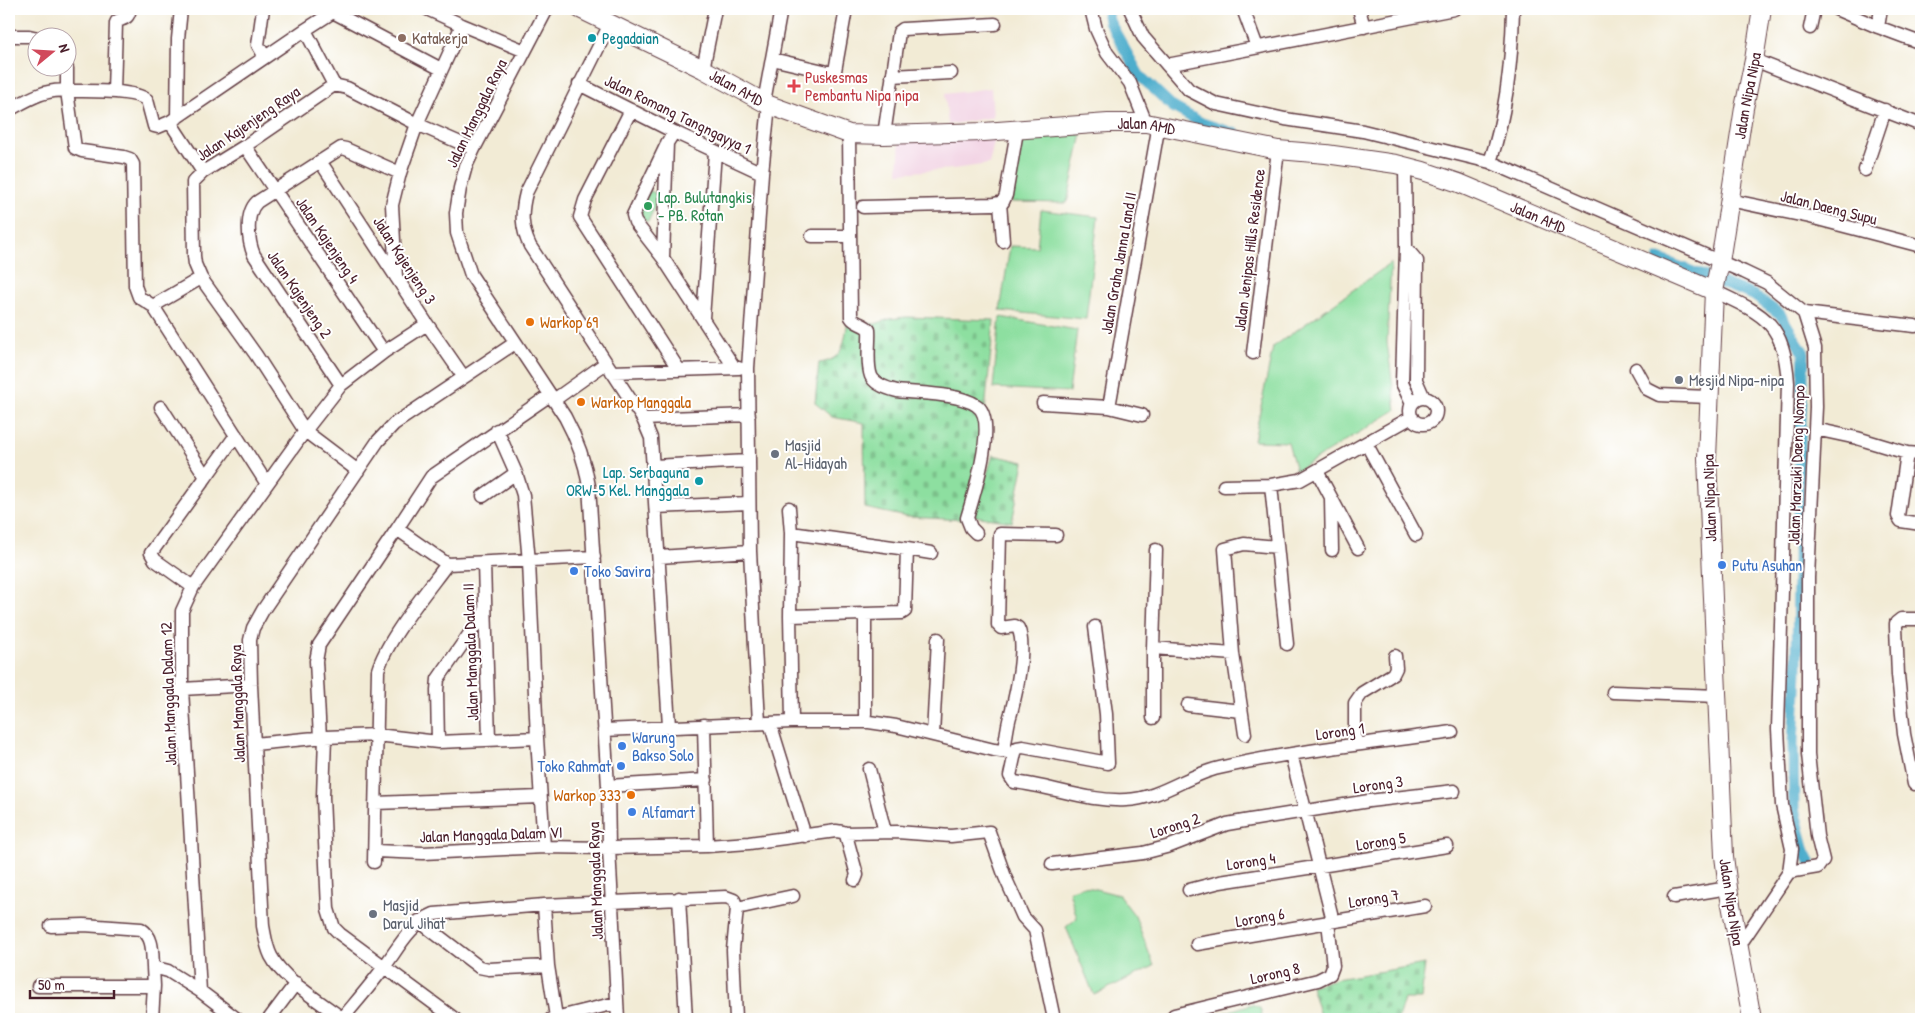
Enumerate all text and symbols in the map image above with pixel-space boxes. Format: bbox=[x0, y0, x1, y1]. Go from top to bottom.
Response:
place label: Katakerja bbox=[412, 27, 468, 49]
place label: Pegadaian bbox=[602, 27, 659, 49]
north arrow bbox=[28, 28, 78, 78]
marker: Katakerja bbox=[396, 32, 408, 44]
marker: Pegadaian bbox=[586, 32, 598, 44]
text: N bbox=[55, 41, 75, 55]
street label: Jalan Nipa Nipa bbox=[1728, 51, 1766, 141]
street label: Jalan Manggala Raya bbox=[440, 55, 512, 171]
street label: Jalan AMD bbox=[705, 64, 768, 111]
place label: Puskesmas Pembantu Nipa nipa bbox=[805, 66, 918, 106]
street label: Jalan Romang Tangngayya 1 bbox=[601, 69, 755, 159]
marker: Puskesmas Pembantu Nipa nipa bbox=[787, 79, 801, 93]
street label: Jalan Kajenjeng Raya bbox=[192, 80, 304, 166]
street label: Jalan AMD bbox=[1117, 112, 1178, 140]
street label: Jalan Jenipas Hills Residence bbox=[1228, 167, 1270, 332]
street label: Jalan Daeng Supu bbox=[1778, 184, 1880, 230]
place label: Lap. Bulutangkis - PB. Rotan bbox=[658, 186, 752, 226]
street label: Jalan Graha Janna Land II bbox=[1095, 190, 1141, 336]
street label: Jalan Kajenjeng 4 bbox=[291, 192, 365, 288]
street label: Jalan AMD bbox=[1507, 195, 1570, 238]
marker: Lap. Bulutangkis - PB. Rotan bbox=[642, 200, 654, 212]
street label: Jalan Kajenjeng 3 bbox=[368, 212, 442, 308]
street label: Jalan Kajenjeng 2 bbox=[263, 246, 338, 343]
place label: Warkop 69 bbox=[540, 311, 598, 333]
marker: Warkop 69 bbox=[524, 316, 536, 328]
place label: Mesjid Nipa-nipa bbox=[1689, 369, 1784, 391]
marker: Mesjid Nipa-nipa bbox=[1673, 374, 1685, 386]
street label: Jalan Marzuki Daeng Nompo bbox=[1782, 384, 1810, 545]
place label: Warkop Manggala bbox=[591, 391, 691, 413]
marker: Warkop Manggala bbox=[575, 396, 587, 408]
place label: Masjid Al-Hidayah bbox=[785, 434, 847, 474]
marker: Masjid Al-Hidayah bbox=[769, 448, 781, 460]
street label: Jalan Nipa Nipa bbox=[1696, 454, 1722, 542]
place label: Lap. Serbaguna ORW-5 Kel. Manggala bbox=[566, 461, 689, 501]
marker: Lap. Serbaguna ORW-5 Kel. Manggala bbox=[693, 475, 705, 487]
place label: Putu Asuhan bbox=[1732, 554, 1802, 576]
marker: Putu Asuhan bbox=[1716, 559, 1728, 571]
place label: Toko Savira bbox=[584, 560, 651, 582]
marker: Toko Savira bbox=[568, 565, 580, 577]
street label: Jalan Manggala Dalam II bbox=[457, 583, 483, 721]
street label: Jalan Manggala Dalam 12 bbox=[154, 621, 181, 766]
street label: Jalan Manggala Raya bbox=[224, 645, 250, 763]
street label: Lorong 1 bbox=[1314, 717, 1366, 745]
place label: Warung Bakso Solo bbox=[632, 726, 694, 766]
marker: Warung Bakso Solo bbox=[616, 740, 628, 752]
place label: Toko Rahmat bbox=[537, 755, 611, 777]
marker: Toko Rahmat bbox=[615, 760, 627, 772]
street label: Lorong 3 bbox=[1352, 770, 1404, 798]
place label: Warkop 333 bbox=[554, 784, 621, 806]
marker: Warkop 333 bbox=[625, 789, 637, 801]
place label: Alfamart bbox=[642, 801, 695, 823]
marker: Alfamart bbox=[626, 806, 638, 818]
street label: Lorong 2 bbox=[1148, 807, 1203, 843]
street label: Jalan Manggala Dalam VI bbox=[419, 821, 563, 847]
street label: Jalan Manggala Raya bbox=[582, 822, 608, 940]
street label: Lorong 5 bbox=[1355, 826, 1408, 856]
street label: Lorong 4 bbox=[1225, 847, 1277, 875]
street label: Jalan Nipa Nipa bbox=[1714, 857, 1750, 947]
street label: Lorong 7 bbox=[1347, 883, 1401, 913]
place label: Masjid Darul Jihat bbox=[383, 894, 446, 934]
street label: Lorong 6 bbox=[1234, 902, 1286, 932]
marker: Masjid Darul Jihat bbox=[367, 908, 379, 920]
street label: Lorong 8 bbox=[1248, 957, 1302, 989]
scale bar bbox=[30, 968, 114, 1000]
text: 50 m bbox=[38, 974, 65, 995]

